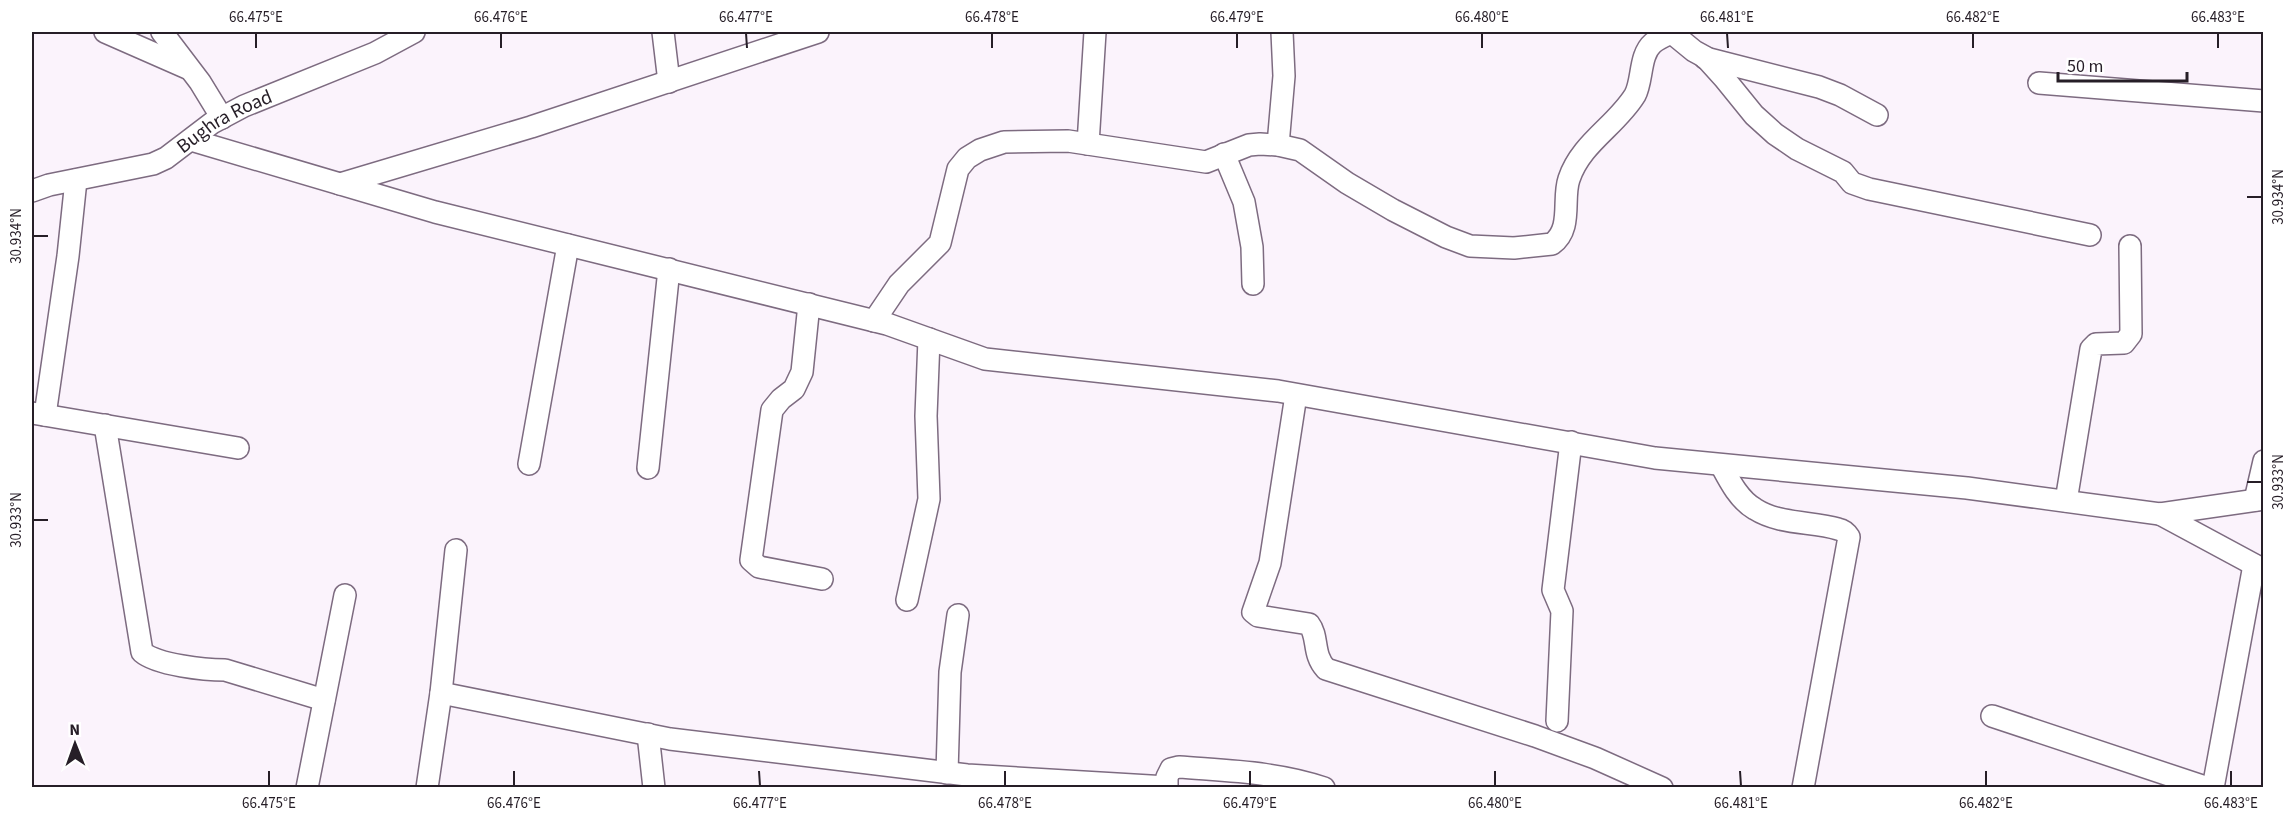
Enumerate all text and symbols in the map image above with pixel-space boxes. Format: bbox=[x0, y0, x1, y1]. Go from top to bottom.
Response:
text: 66.475°E bbox=[229, 7, 283, 28]
text: 66.476°E bbox=[474, 7, 528, 28]
text: 66.477°E bbox=[719, 7, 773, 28]
text: 66.478°E bbox=[965, 7, 1019, 28]
text: 66.479°E bbox=[1210, 7, 1264, 28]
text: 66.480°E bbox=[1455, 7, 1509, 28]
text: 66.481°E bbox=[1700, 7, 1754, 28]
text: 66.482°E bbox=[1946, 7, 2000, 28]
text: 66.483°E bbox=[2191, 7, 2245, 28]
scale bar bbox=[2058, 45, 2187, 83]
text: 50 m bbox=[2067, 54, 2103, 79]
street label: Bughra Road bbox=[171, 83, 277, 160]
text: 30.934°N bbox=[2268, 169, 2289, 225]
text: 30.934°N bbox=[6, 208, 27, 264]
text: 30.933°N bbox=[2268, 454, 2289, 510]
text: 30.933°N bbox=[6, 492, 27, 548]
north arrow bbox=[45, 714, 105, 774]
text: N bbox=[69, 719, 80, 741]
text: 66.475°E bbox=[242, 793, 296, 814]
text: 66.476°E bbox=[487, 793, 541, 814]
text: 66.477°E bbox=[733, 793, 787, 814]
text: 66.478°E bbox=[978, 793, 1032, 814]
text: 66.479°E bbox=[1223, 793, 1277, 814]
text: 66.480°E bbox=[1468, 793, 1522, 814]
text: 66.481°E bbox=[1714, 793, 1768, 814]
text: 66.482°E bbox=[1959, 793, 2013, 814]
text: 66.483°E bbox=[2204, 793, 2258, 814]

